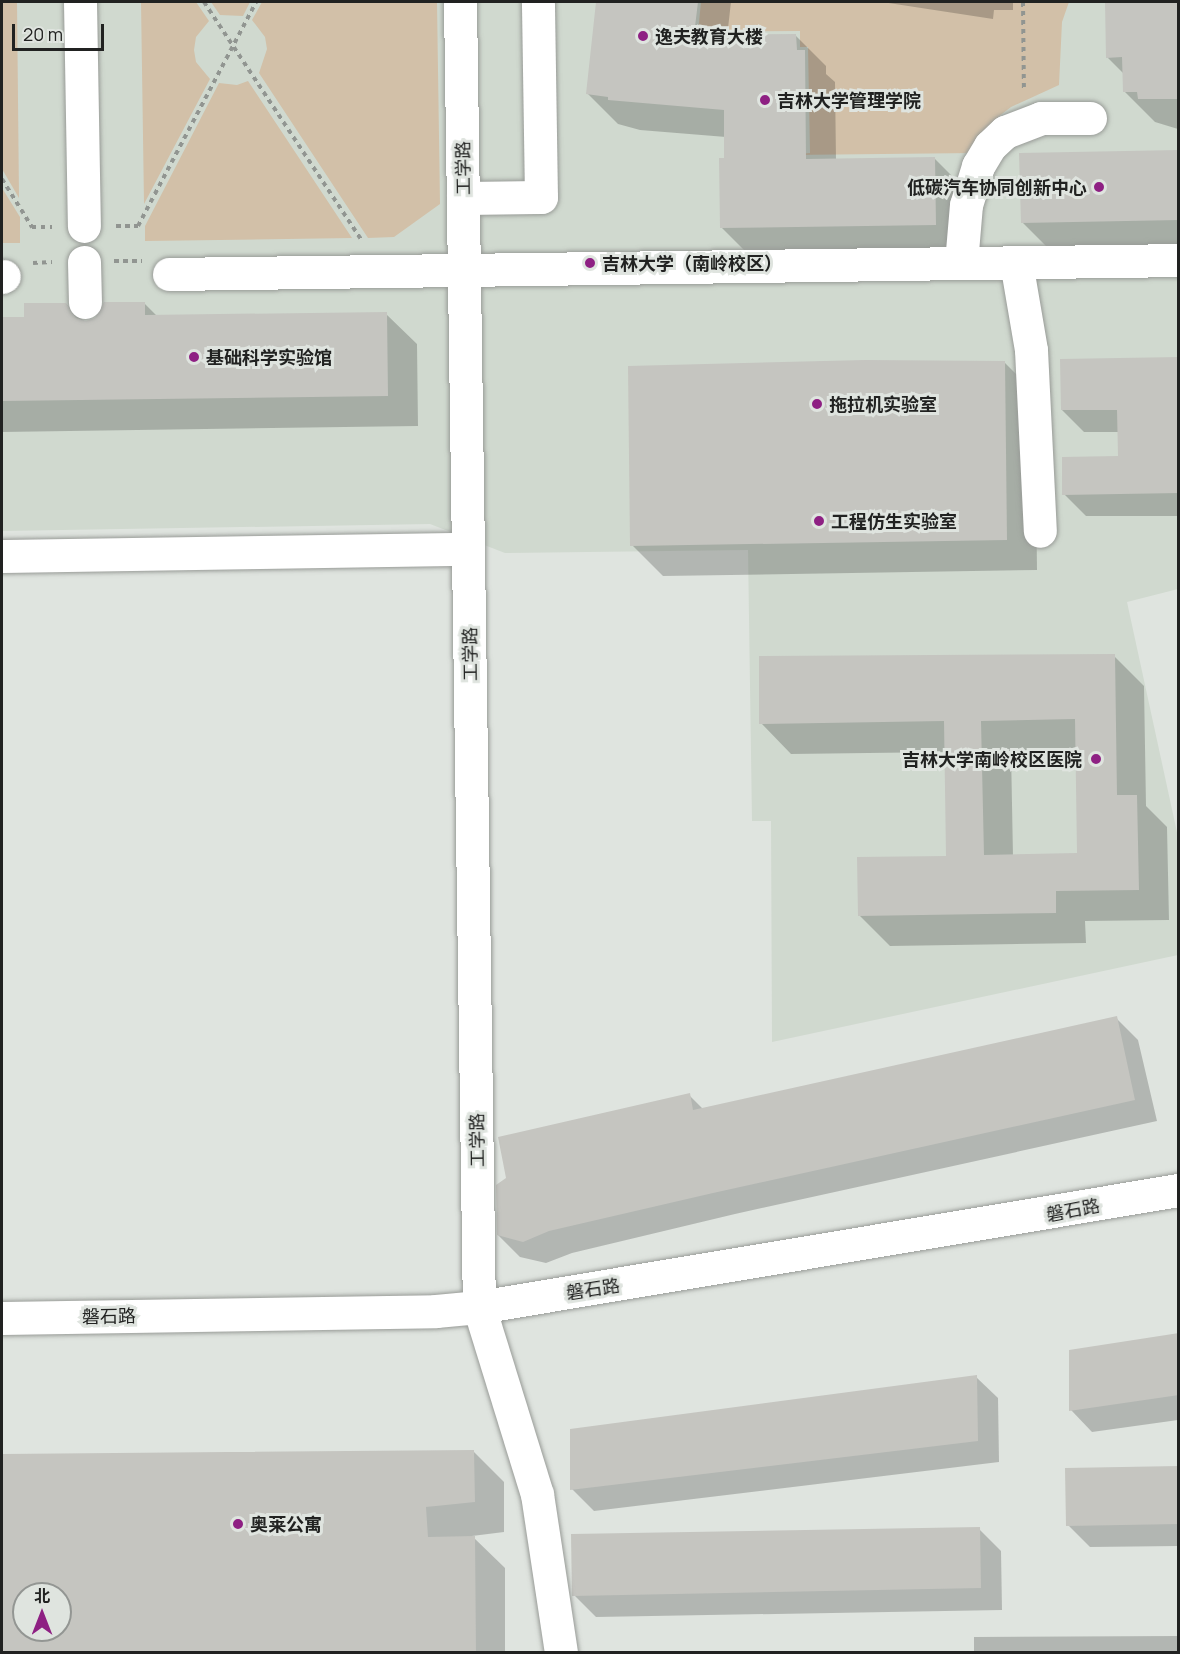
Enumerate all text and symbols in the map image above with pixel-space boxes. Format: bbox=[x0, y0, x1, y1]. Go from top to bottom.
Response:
scale bar bbox=[15, 12, 106, 50]
text: 20 m bbox=[23, 22, 63, 46]
place label: 逸夫教育大楼 bbox=[655, 25, 763, 47]
marker: 逸夫教育大楼 bbox=[636, 29, 650, 43]
place label: 吉林大学管理学院 bbox=[777, 89, 921, 111]
marker: 吉林大学管理学院 bbox=[758, 93, 772, 107]
street label: 工学路 bbox=[452, 141, 474, 195]
place label: 低碳汽车协同创新中心 bbox=[907, 176, 1087, 198]
marker: 低碳汽车协同创新中心 bbox=[1092, 180, 1106, 194]
place label: 吉林大学（南岭校区） bbox=[602, 252, 782, 274]
marker: 吉林大学（南岭校区） bbox=[583, 256, 597, 270]
place label: 基础科学实验馆 bbox=[206, 346, 332, 368]
marker: 基础科学实验馆 bbox=[187, 350, 201, 364]
place label: 拖拉机实验室 bbox=[829, 393, 937, 415]
marker: 拖拉机实验室 bbox=[810, 397, 824, 411]
place label: 工程仿生实验室 bbox=[831, 510, 957, 532]
marker: 工程仿生实验室 bbox=[812, 514, 826, 528]
street label: 工学路 bbox=[459, 627, 481, 681]
place label: 吉林大学南岭校区医院 bbox=[902, 748, 1082, 770]
marker: 吉林大学南岭校区医院 bbox=[1087, 750, 1105, 768]
street label: 工学路 bbox=[466, 1113, 488, 1167]
street label: 磐石路 bbox=[1044, 1194, 1102, 1226]
street label: 磐石路 bbox=[565, 1274, 621, 1304]
street label: 磐石路 bbox=[82, 1305, 136, 1327]
place label: 奥莱公寓 bbox=[250, 1513, 322, 1535]
marker: 奥莱公寓 bbox=[231, 1517, 245, 1531]
north arrow bbox=[12, 1582, 72, 1642]
text: 北 bbox=[34, 1585, 50, 1607]

